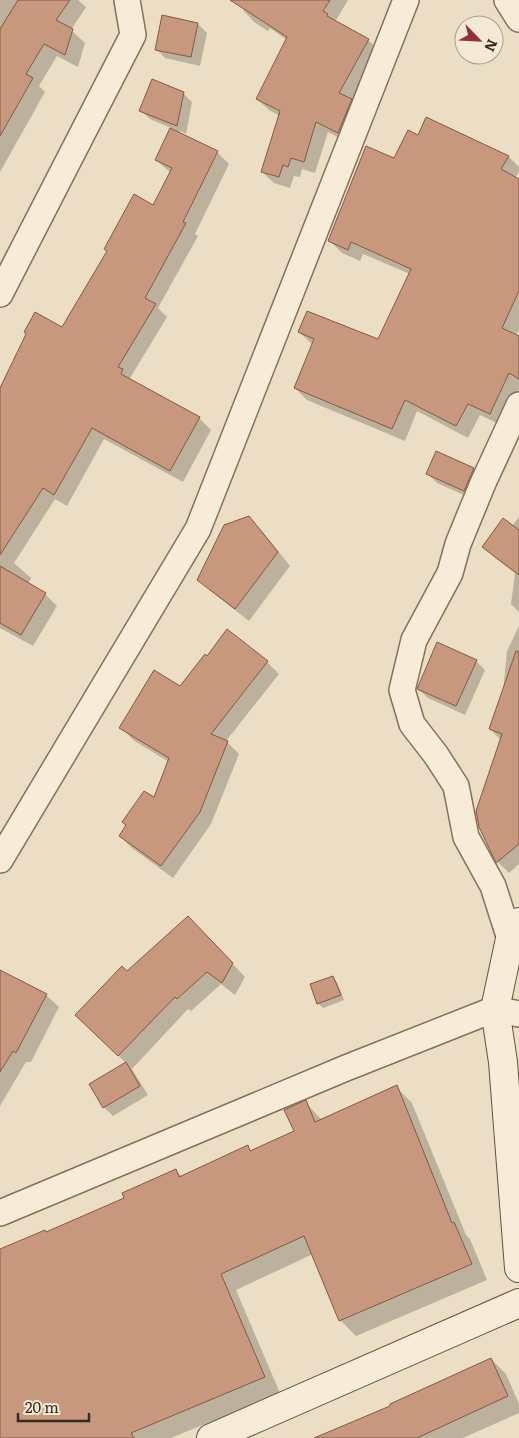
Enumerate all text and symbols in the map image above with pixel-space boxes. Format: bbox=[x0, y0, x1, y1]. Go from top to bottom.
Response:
north arrow bbox=[454, 15, 504, 65]
text: N bbox=[480, 36, 503, 55]
scale bar bbox=[18, 1390, 89, 1422]
text: 20 m bbox=[25, 1395, 59, 1418]

